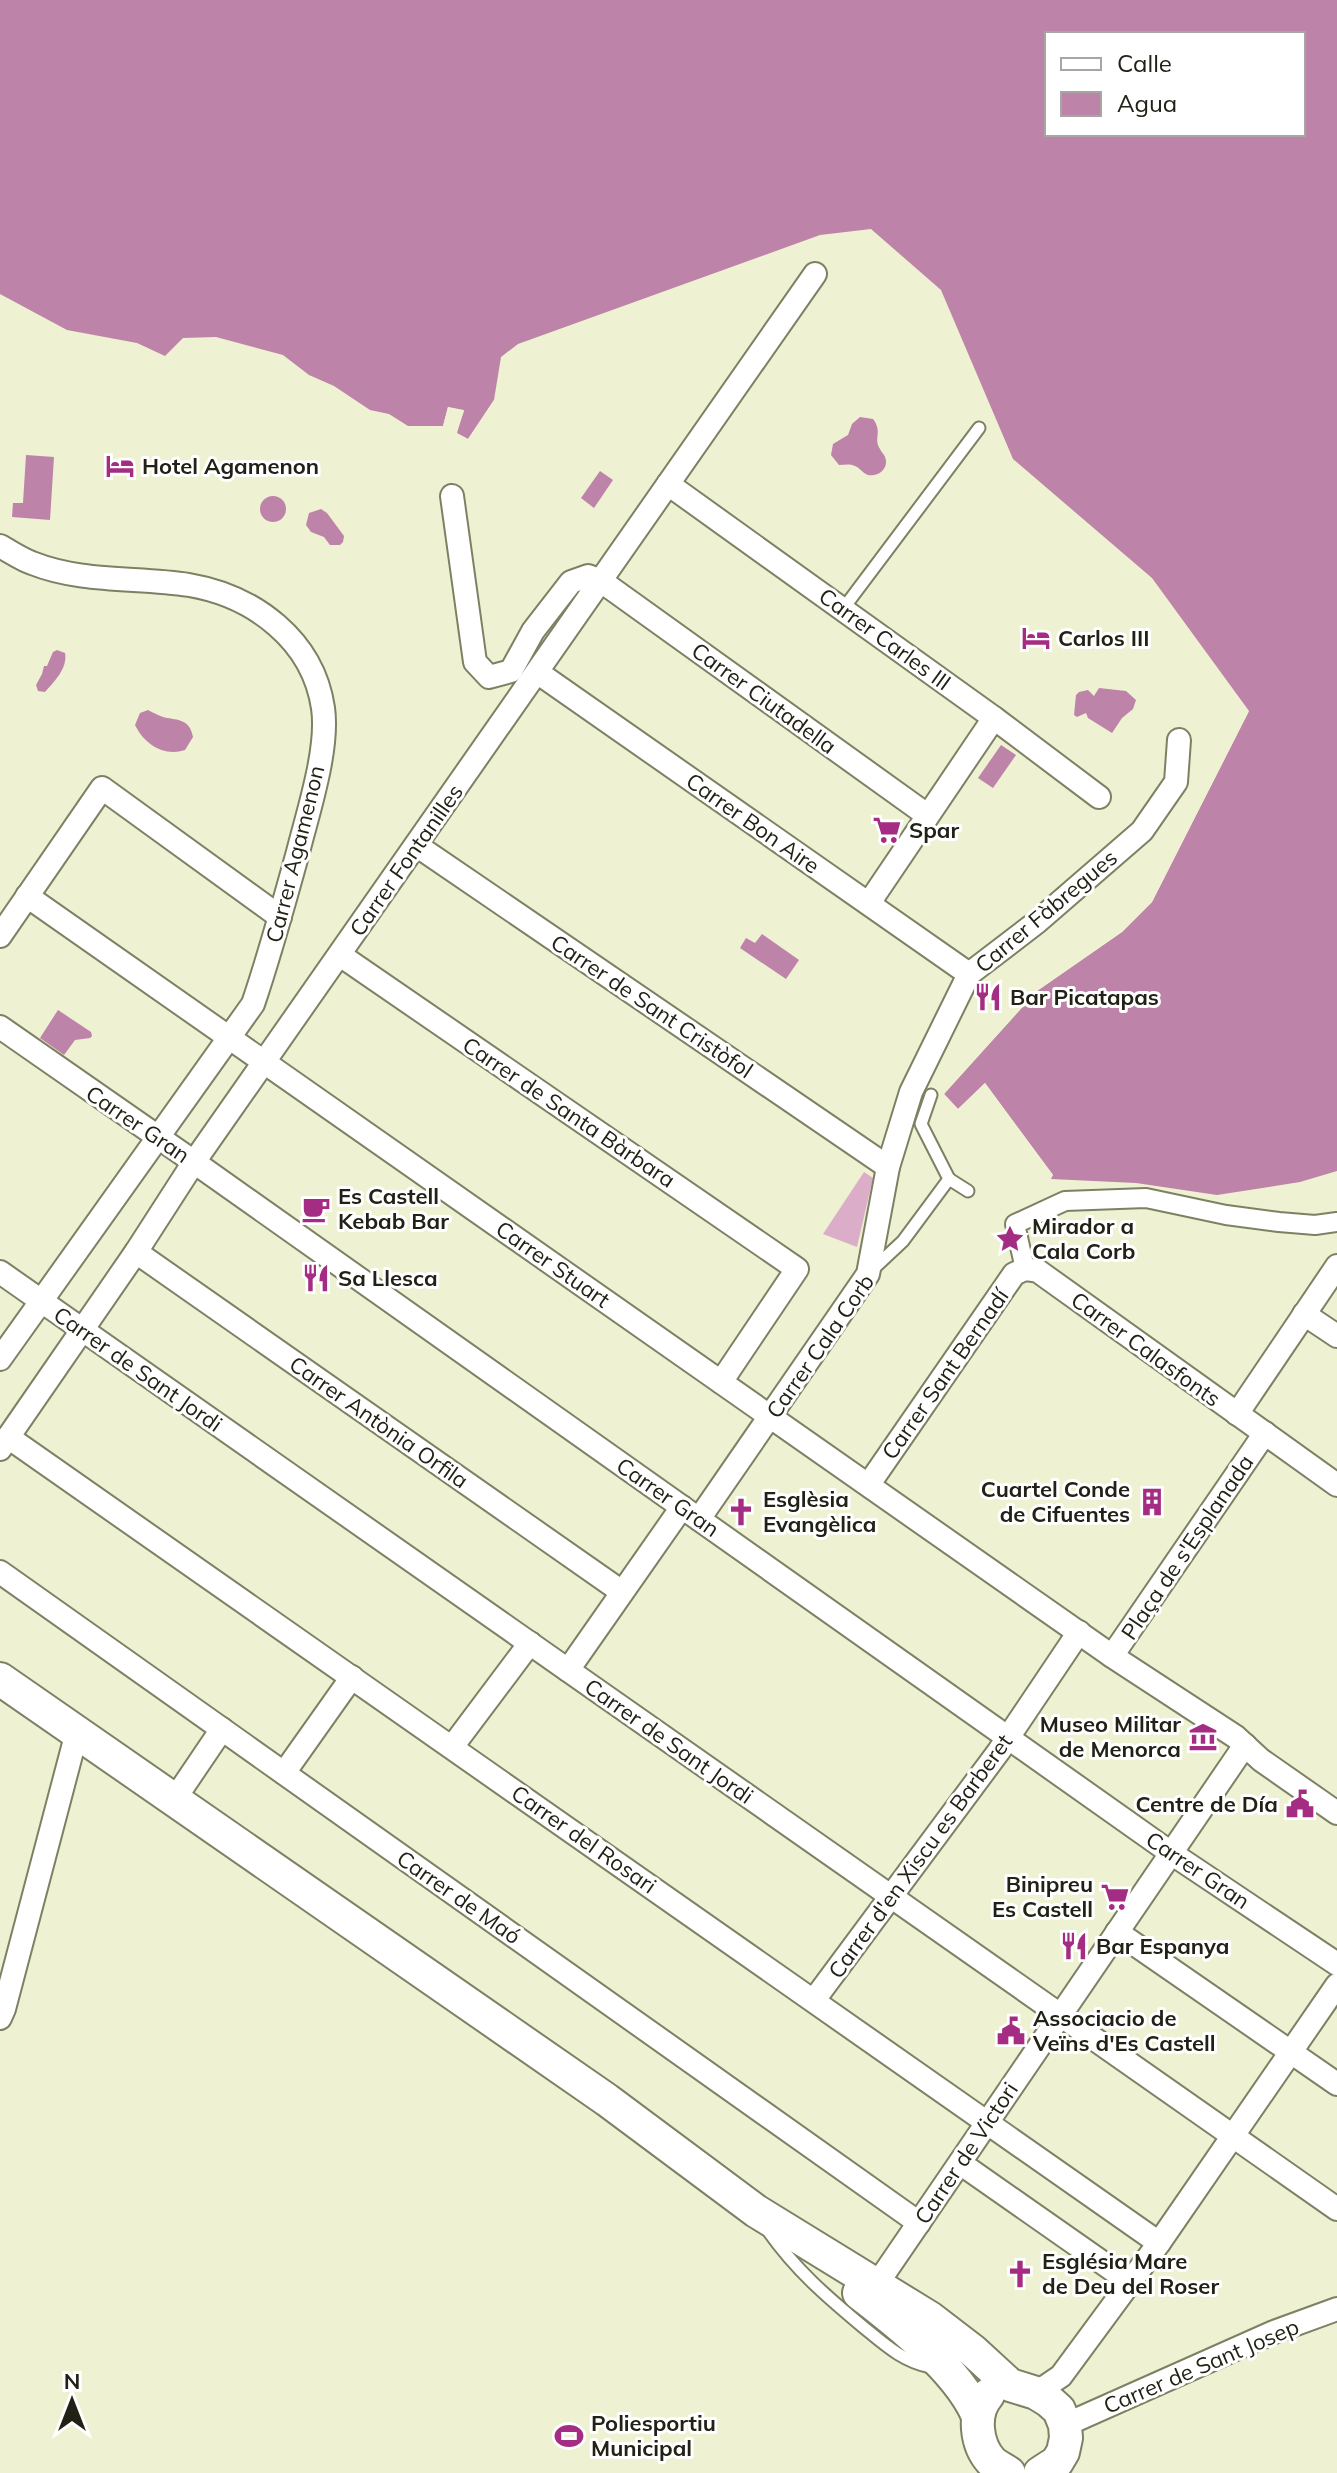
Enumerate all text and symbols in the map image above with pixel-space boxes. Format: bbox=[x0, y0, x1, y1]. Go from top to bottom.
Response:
legend bbox=[1045, 32, 1305, 136]
text: Calle bbox=[1117, 48, 1172, 78]
text: Agua bbox=[1117, 88, 1177, 118]
hotel icon: Hotel Agamenon bbox=[105, 451, 135, 481]
place label: Hotel Agamenon bbox=[142, 452, 319, 480]
street label: Carrer Carles III bbox=[814, 582, 956, 696]
hotel icon: Carlos III bbox=[1021, 623, 1051, 653]
place label: Carlos III bbox=[1058, 624, 1150, 652]
street label: Carrer Ciutadella bbox=[686, 636, 842, 760]
street label: Carrer Agamenon bbox=[259, 763, 331, 945]
street label: Carrer Bon Aire bbox=[681, 767, 825, 879]
street label: Carrer Fontanilles bbox=[343, 779, 469, 941]
supermarket icon: Spar bbox=[872, 815, 902, 845]
place label: Spar bbox=[909, 816, 959, 844]
street label: Carrer Fàbregues bbox=[969, 843, 1123, 979]
street label: Carrer de Sant Cristòfol bbox=[546, 928, 758, 1084]
restaurant icon: Bar Picatapas bbox=[973, 982, 1003, 1012]
place label: Bar Picatapas bbox=[1010, 983, 1159, 1011]
street label: Carrer de Santa Bàrbara bbox=[457, 1030, 681, 1194]
street label: Carrer Gran bbox=[81, 1079, 195, 1169]
place label: Es Castell Kebab Bar bbox=[338, 1182, 449, 1235]
cafe icon: Es Castell Kebab Bar bbox=[301, 1194, 331, 1224]
place label: Mirador a Cala Corb bbox=[1032, 1212, 1135, 1265]
street label: Carrer Stuart bbox=[491, 1214, 616, 1314]
place icon: Mirador a Cala Corb bbox=[995, 1224, 1025, 1254]
restaurant icon: Sa Llesca bbox=[301, 1263, 331, 1293]
place label: Sa Llesca bbox=[338, 1264, 438, 1292]
street label: Carrer Cala Corb bbox=[760, 1269, 880, 1423]
street label: Carrer Sant Bernadí bbox=[876, 1282, 1015, 1465]
street label: Carrer Calasfonts bbox=[1066, 1285, 1226, 1413]
street label: Carrer de Sant Jordi bbox=[48, 1300, 228, 1438]
street label: Carrer Antònia Orfila bbox=[284, 1350, 474, 1494]
street label: Plaça de s'Esplanada bbox=[1115, 1449, 1259, 1645]
street label: Carrer Gran bbox=[611, 1451, 725, 1543]
place label: Cuartel Conde de Cifuentes bbox=[981, 1475, 1130, 1528]
place label: Esglèsia Evangèlica bbox=[763, 1485, 876, 1538]
building icon: Cuartel Conde de Cifuentes bbox=[1137, 1487, 1167, 1517]
church icon: Esglèsia Evangèlica bbox=[726, 1497, 756, 1527]
street label: Carrer de Sant Jordi bbox=[579, 1672, 759, 1810]
place label: Museo Militar de Menorca bbox=[1040, 1710, 1181, 1763]
museum icon: Museo Militar de Menorca bbox=[1188, 1722, 1218, 1752]
street label: Carrer d'en Xiscu es Barberet bbox=[822, 1728, 1018, 1984]
street label: Carrer del Rosari bbox=[506, 1779, 662, 1899]
public building icon: Centre de Día bbox=[1285, 1789, 1315, 1819]
place label: Centre de Día bbox=[1136, 1790, 1278, 1818]
street label: Carrer Gran bbox=[1141, 1825, 1255, 1915]
street label: Carrer de Maó bbox=[392, 1844, 526, 1950]
place label: Binipreu Es Castell bbox=[992, 1870, 1093, 1923]
supermarket icon: Binipreu Es Castell bbox=[1100, 1882, 1130, 1912]
restaurant icon: Bar Espanya bbox=[1059, 1931, 1089, 1961]
place label: Bar Espanya bbox=[1096, 1932, 1229, 1960]
place label: Associacio de Veïns d'Es Castell bbox=[1032, 2004, 1216, 2057]
public building icon: Associacio de Veïns d'Es Castell bbox=[996, 2016, 1026, 2046]
street label: Carrer de Victori bbox=[908, 2077, 1024, 2229]
place label: Església Mare de Deu del Roser bbox=[1042, 2247, 1219, 2300]
church icon: Església Mare de Deu del Roser bbox=[1005, 2259, 1035, 2289]
street label: Carrer de Sant Josep bbox=[1099, 2312, 1303, 2420]
north arrow bbox=[32, 2361, 112, 2441]
text: N bbox=[64, 2367, 80, 2395]
place label: Poliesportiu Municipal bbox=[591, 2409, 716, 2462]
sports icon: Poliesportiu Municipal bbox=[554, 2421, 584, 2451]

